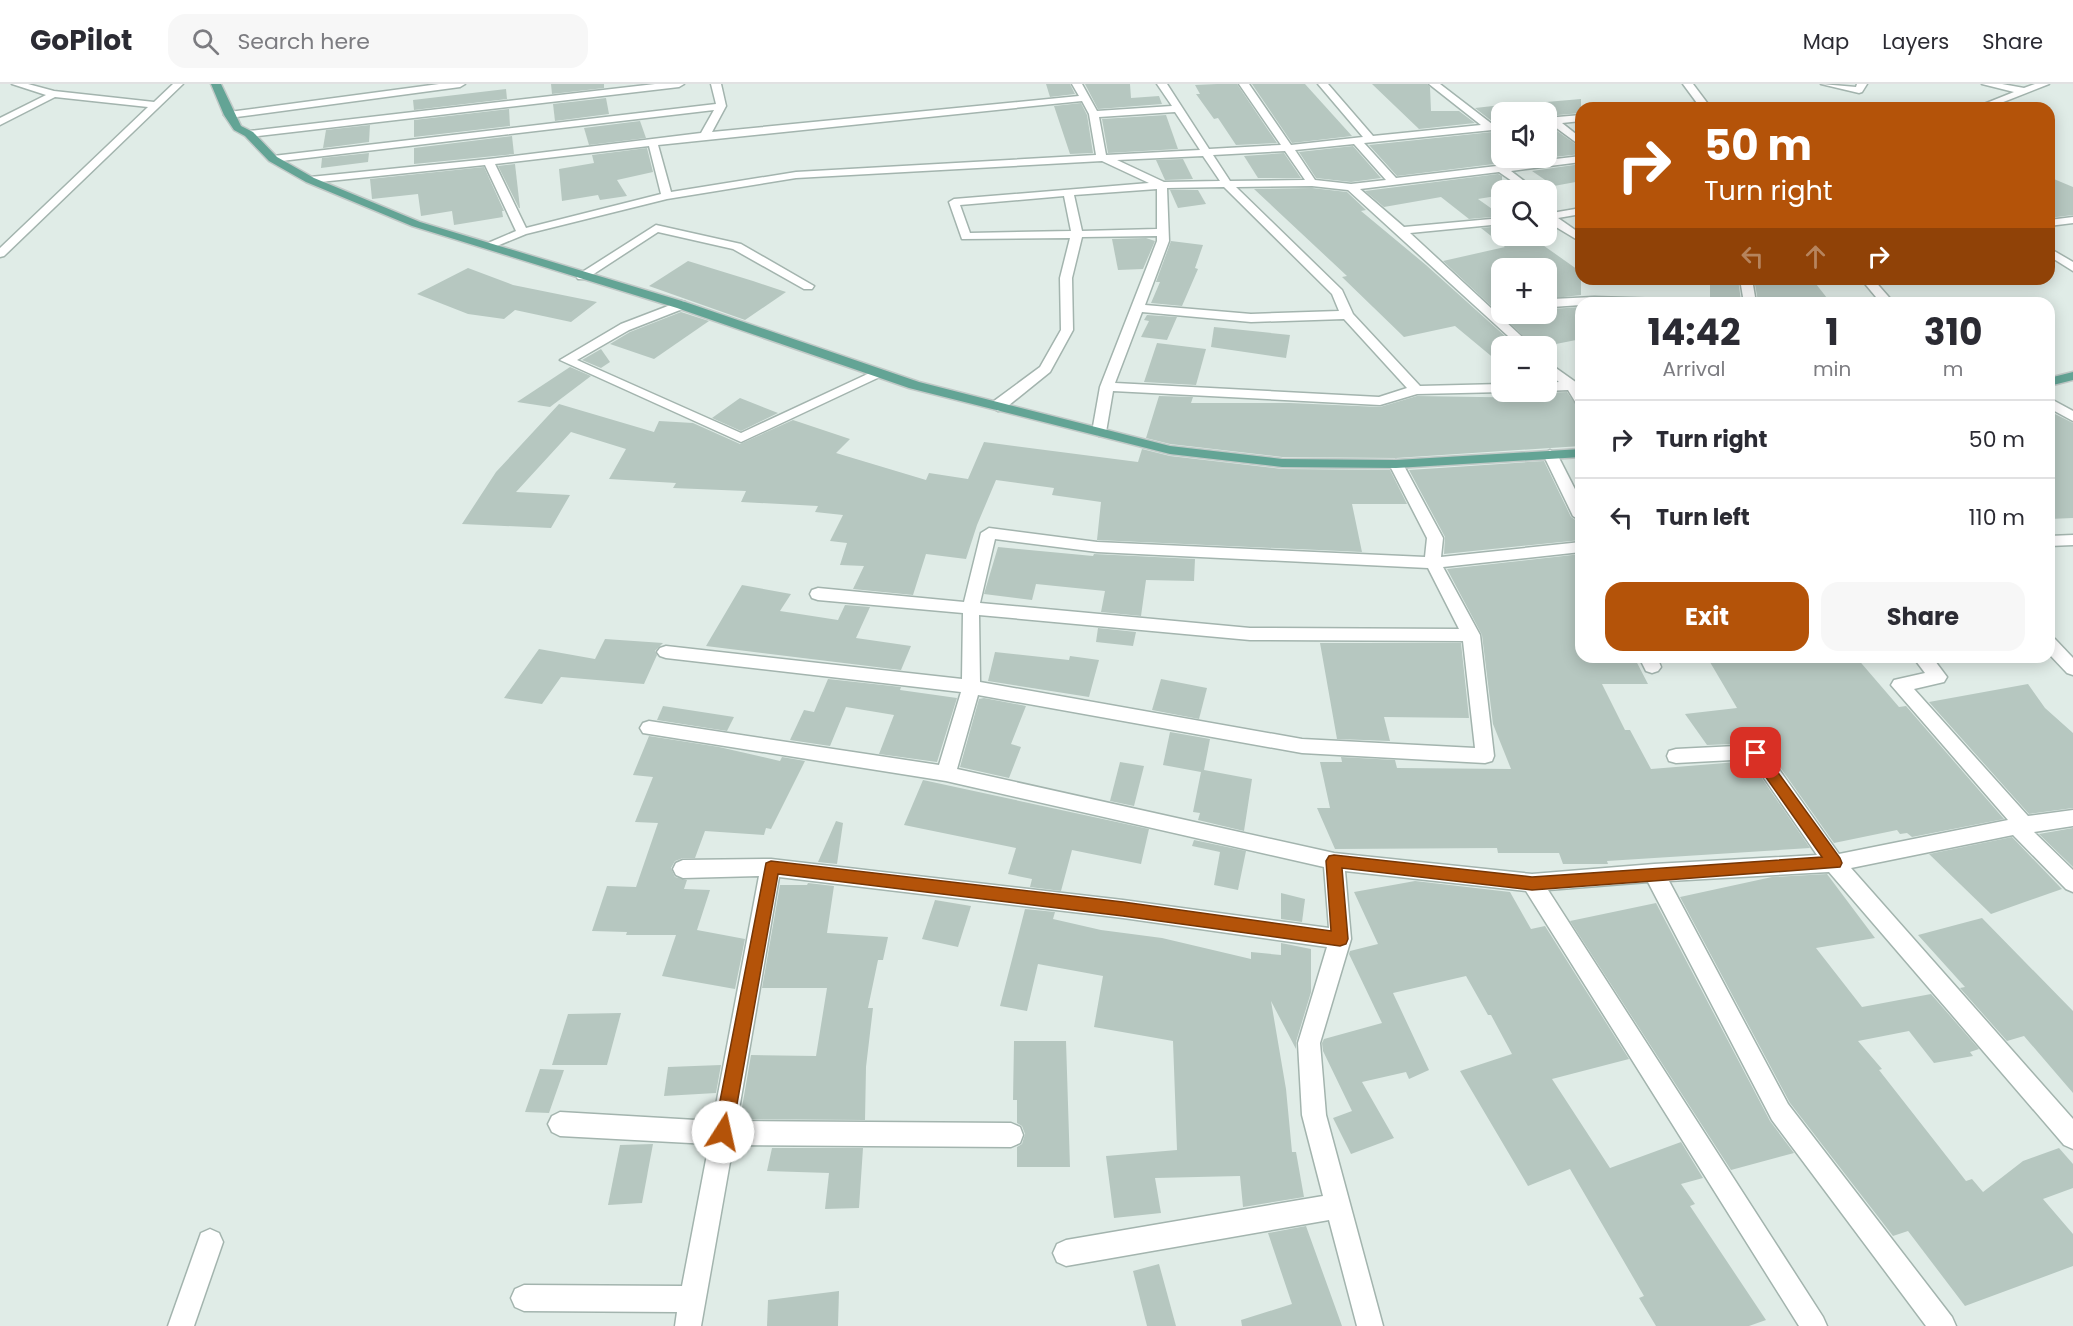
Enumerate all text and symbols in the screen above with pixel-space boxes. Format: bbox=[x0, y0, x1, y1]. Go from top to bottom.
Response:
search box bbox=[168, 14, 588, 68]
text: GoPilot bbox=[30, 21, 132, 60]
icon: search bbox=[189, 25, 222, 58]
text: Search here bbox=[237, 26, 370, 57]
text: Map bbox=[1803, 27, 1849, 56]
text: Layers bbox=[1882, 27, 1949, 56]
text: Share bbox=[1982, 27, 2043, 56]
map controls bbox=[1491, 102, 1557, 402]
button: sound bbox=[1491, 102, 1557, 168]
text: 50 m bbox=[1704, 116, 1812, 175]
icon: right bbox=[1605, 126, 1683, 204]
text: Turn right bbox=[1704, 172, 1833, 209]
button: search bbox=[1491, 180, 1557, 246]
icon: left bbox=[1736, 240, 1769, 273]
icon: ahead bbox=[1799, 240, 1832, 273]
icon: right bbox=[1862, 240, 1895, 273]
button: + bbox=[1491, 258, 1557, 324]
text: 14:42 bbox=[1647, 307, 1741, 358]
text: 1 bbox=[1825, 307, 1839, 358]
text: 310 bbox=[1924, 307, 1983, 358]
button: − bbox=[1491, 336, 1557, 402]
text: Arrival bbox=[1662, 355, 1725, 383]
text: min bbox=[1813, 355, 1851, 383]
text: m bbox=[1943, 355, 1963, 383]
icon: right bbox=[1605, 423, 1638, 456]
text: Turn right bbox=[1656, 424, 1767, 455]
text: 50 m bbox=[1969, 424, 2025, 455]
icon: left bbox=[1605, 501, 1638, 534]
text: Turn left bbox=[1656, 502, 1750, 533]
text: 110 m bbox=[1969, 502, 2025, 533]
button: Exit bbox=[1605, 582, 1809, 651]
button: Share bbox=[1821, 582, 2025, 651]
pin bbox=[1730, 727, 1781, 778]
icon: arrive bbox=[1739, 736, 1772, 769]
position arrow bbox=[691, 1100, 755, 1164]

